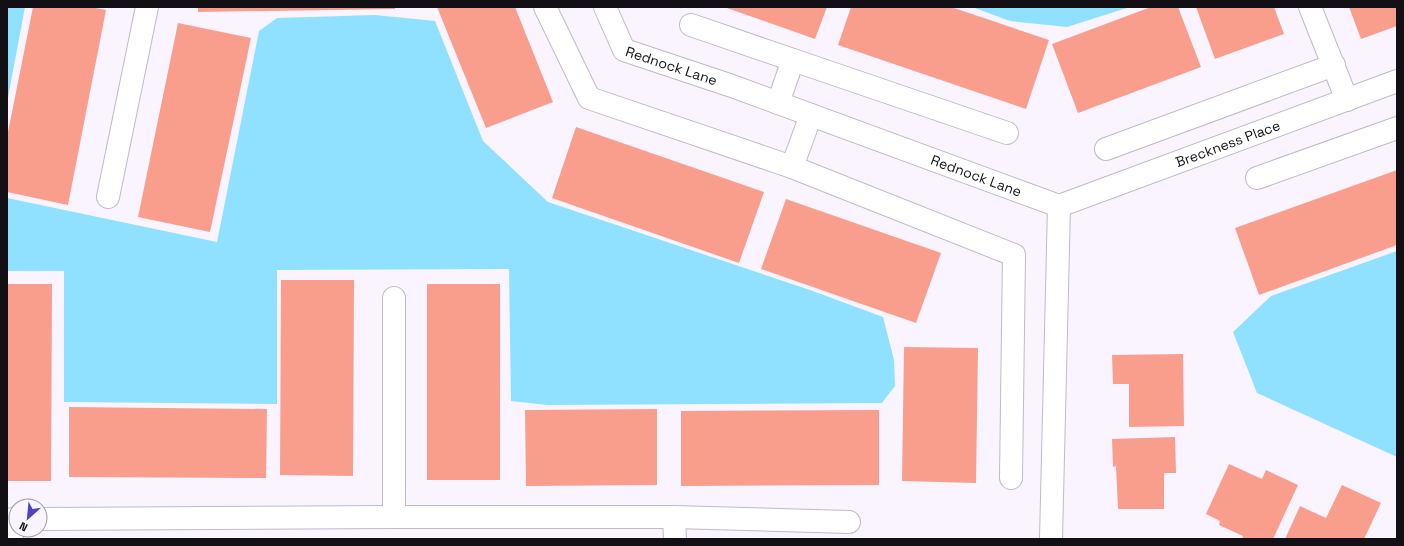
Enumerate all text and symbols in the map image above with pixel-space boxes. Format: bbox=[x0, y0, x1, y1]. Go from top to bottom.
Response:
street label: Rednock Lane bbox=[623, 42, 720, 89]
street label: Breckness Place bbox=[1173, 116, 1283, 171]
street label: Rednock Lane bbox=[928, 151, 1024, 201]
north arrow bbox=[8, 498, 48, 538]
text: N bbox=[17, 519, 30, 535]

